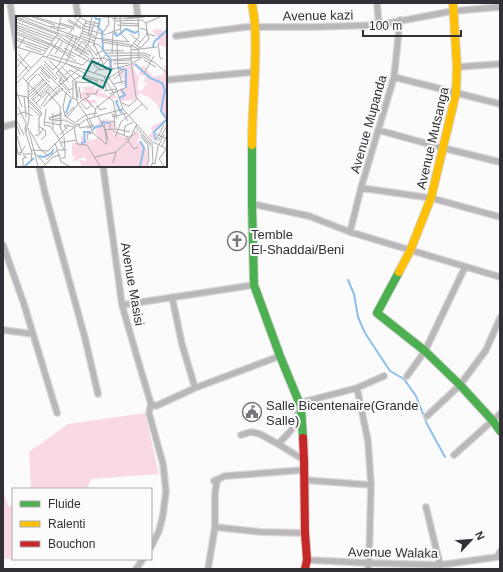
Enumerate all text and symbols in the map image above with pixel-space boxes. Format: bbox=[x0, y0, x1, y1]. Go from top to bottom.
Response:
street label: Avenue kazi bbox=[283, 7, 354, 24]
scale bar bbox=[363, 12, 461, 38]
inset map bbox=[16, 16, 167, 167]
text: 100 m bbox=[369, 19, 402, 33]
street label: Avenue Mupanda bbox=[347, 72, 390, 175]
street label: Avenue Mutsanga bbox=[413, 85, 452, 191]
place label: Temble El-Shaddai/Beni bbox=[251, 227, 344, 257]
church icon: Temble El-Shaddai/Beni bbox=[226, 230, 248, 252]
street label: Avenue Masisi bbox=[118, 241, 147, 327]
place label: Salle Bicentenaire(Grande Salle) bbox=[266, 398, 418, 428]
public building icon: Salle Bicentenaire(Grande Salle) bbox=[241, 401, 263, 423]
legend bbox=[12, 488, 152, 560]
text: Fluide bbox=[48, 497, 81, 511]
text: Ralenti bbox=[48, 517, 85, 531]
north arrow bbox=[451, 520, 491, 560]
text: N bbox=[473, 529, 487, 542]
text: Bouchon bbox=[48, 537, 95, 551]
street label: Avenue Walaka bbox=[348, 544, 439, 561]

